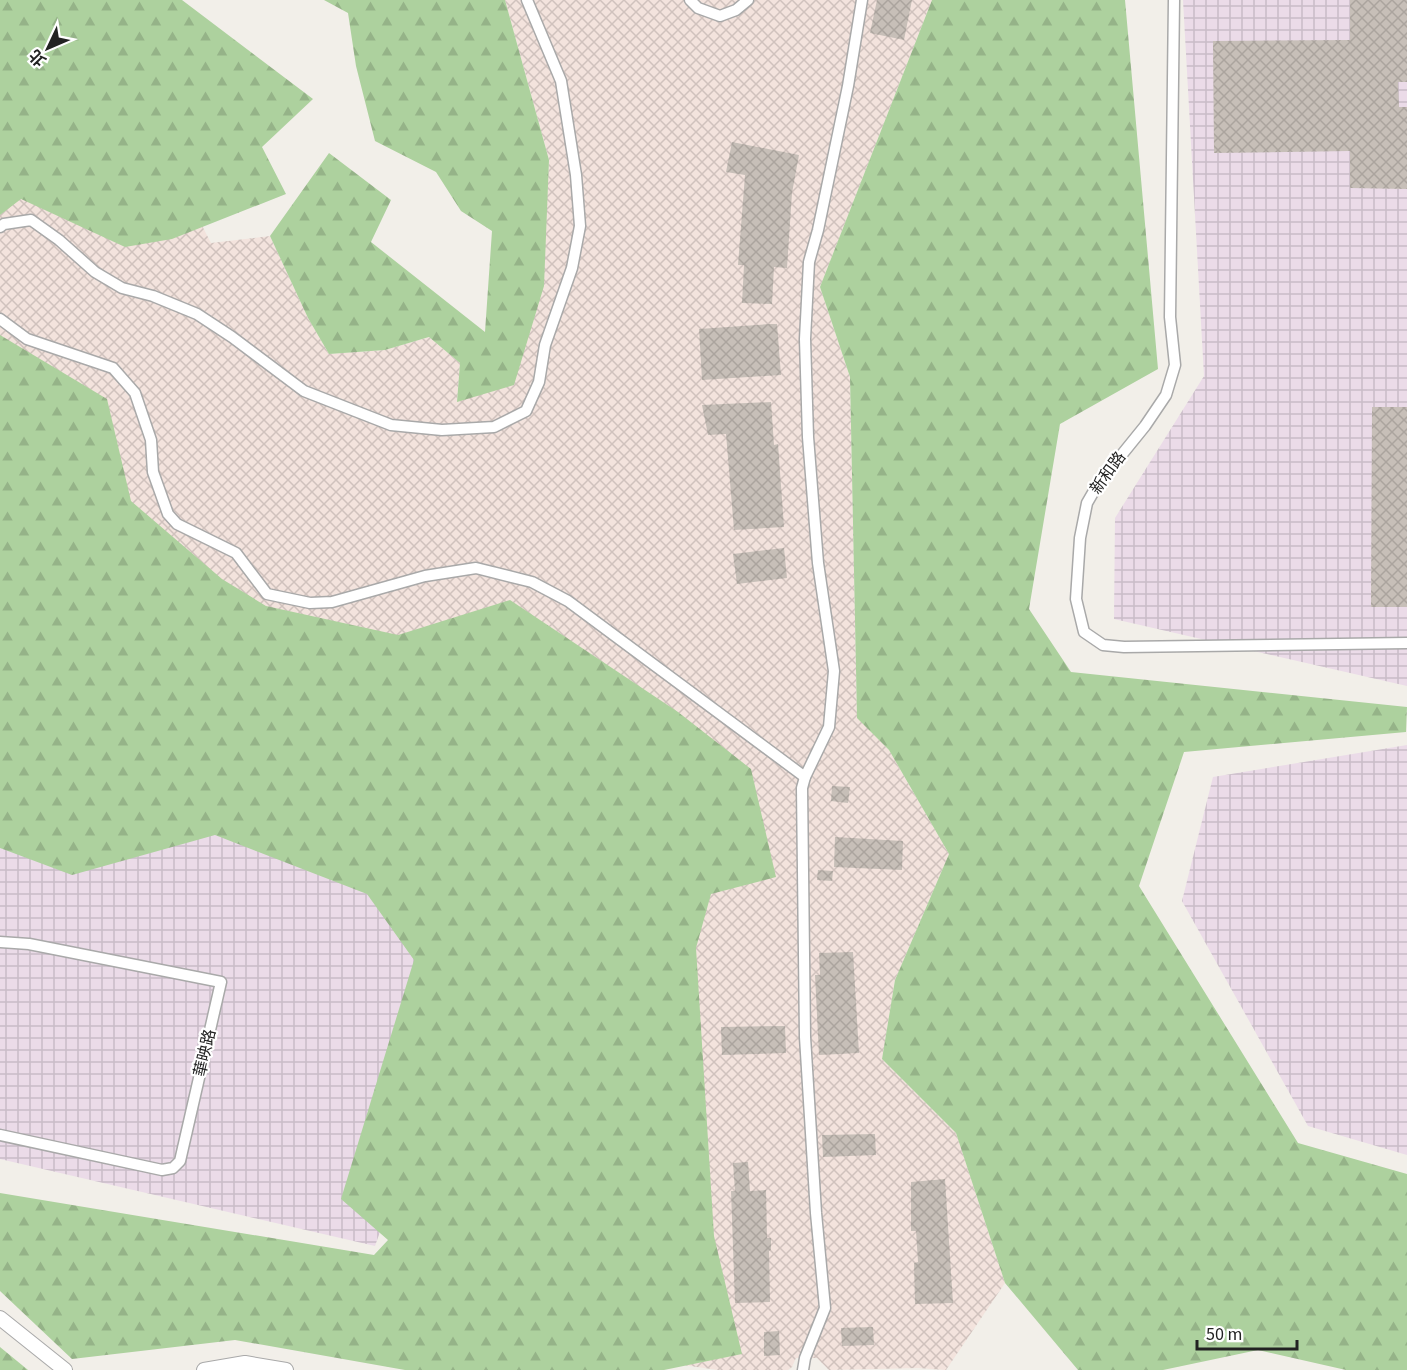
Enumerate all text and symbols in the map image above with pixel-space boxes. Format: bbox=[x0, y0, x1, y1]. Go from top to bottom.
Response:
north arrow bbox=[18, 18, 78, 78]
text: 北 bbox=[24, 44, 51, 71]
street label: 新和路 bbox=[1085, 447, 1131, 499]
street label: 華映路 bbox=[189, 1027, 221, 1079]
scale bar bbox=[1197, 1313, 1298, 1351]
text: 50 m bbox=[1206, 1322, 1242, 1347]

